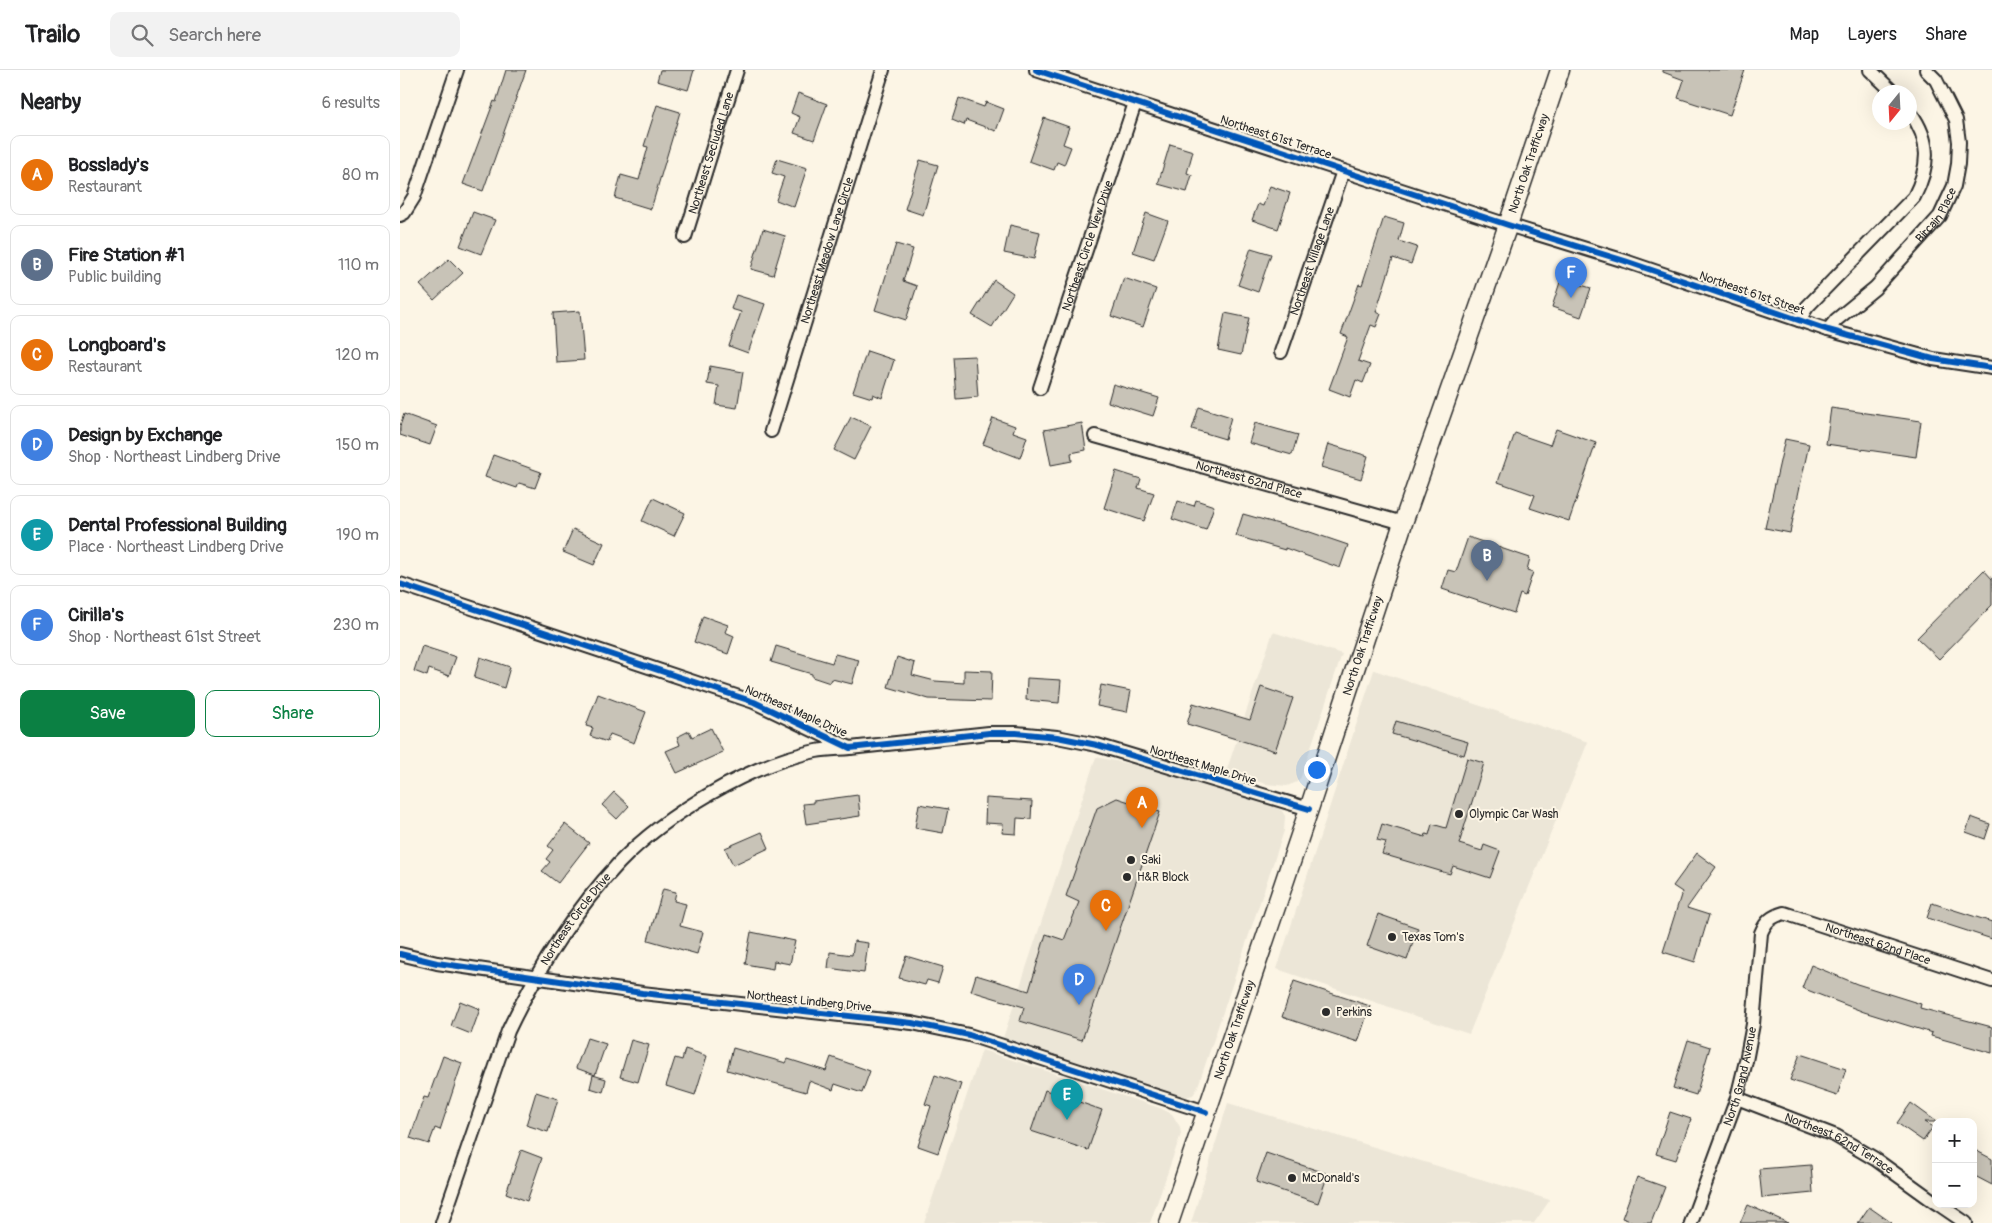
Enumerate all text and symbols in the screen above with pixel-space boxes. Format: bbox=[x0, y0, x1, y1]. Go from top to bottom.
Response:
search box bbox=[110, 12, 460, 57]
text: Trailo bbox=[25, 20, 80, 49]
icon: search bbox=[128, 21, 156, 49]
text: Search here bbox=[168, 23, 261, 47]
text: Map bbox=[1790, 23, 1819, 46]
text: Layers bbox=[1847, 23, 1897, 46]
text: Share bbox=[1925, 23, 1967, 46]
north arrow bbox=[1872, 85, 1917, 130]
text: Nearby bbox=[20, 89, 81, 116]
street label: Northeast Secluded Lane bbox=[686, 90, 738, 216]
text: 6 results bbox=[322, 93, 380, 113]
street label: Northeast 61st Terrace bbox=[1218, 112, 1333, 163]
street label: North Oak Trafficway bbox=[1505, 112, 1553, 215]
text: Bosslady's bbox=[68, 153, 149, 177]
text: A bbox=[32, 165, 42, 185]
text: 80 m bbox=[342, 165, 379, 185]
street label: Northeast Meadow Lane Circle bbox=[798, 175, 857, 326]
text: Restaurant bbox=[68, 177, 142, 197]
street label: Northeast Circle View Drive bbox=[1059, 179, 1117, 313]
street label: Bircain Place bbox=[1913, 185, 1960, 246]
street label: Northeast Village Lane bbox=[1287, 205, 1338, 318]
text: Fire Station #1 bbox=[68, 243, 185, 267]
text: B bbox=[32, 255, 42, 275]
text: 110 m bbox=[338, 255, 379, 275]
pin: F bbox=[1555, 257, 1587, 298]
text: Public building bbox=[68, 267, 161, 287]
street label: Northeast 61st Street bbox=[1697, 268, 1807, 319]
text: Longboard's bbox=[68, 333, 165, 357]
text: C bbox=[32, 345, 42, 365]
text: 120 m bbox=[335, 345, 379, 365]
text: Restaurant bbox=[68, 357, 142, 377]
text: Design by Exchange bbox=[68, 423, 222, 447]
text: D bbox=[32, 435, 42, 455]
text: 150 m bbox=[335, 435, 379, 455]
text: Shop · Northeast Lindberg Drive bbox=[68, 447, 280, 467]
street label: Northeast 62nd Place bbox=[1194, 458, 1304, 502]
text: Dental Professional Building bbox=[68, 513, 287, 537]
text: E bbox=[33, 525, 41, 545]
text: 190 m bbox=[336, 525, 379, 545]
text: Place · Northeast Lindberg Drive bbox=[68, 537, 283, 557]
pin: B bbox=[1471, 540, 1503, 581]
street label: North Oak Trafficway bbox=[1340, 594, 1387, 697]
text: Cirilla's bbox=[68, 603, 123, 627]
text: F bbox=[32, 615, 42, 635]
text: 230 m bbox=[333, 615, 379, 635]
text: Shop · Northeast 61st Street bbox=[68, 627, 261, 647]
street label: Northeast Maple Drive bbox=[742, 682, 849, 741]
button: Save bbox=[20, 690, 195, 737]
button: Share bbox=[205, 690, 380, 737]
street label: Northeast Maple Drive bbox=[1148, 742, 1258, 789]
your location bbox=[1304, 757, 1330, 783]
pin: A bbox=[1126, 787, 1158, 828]
place label: Olympic Car Wash bbox=[1469, 807, 1559, 822]
marker: Olympic Car Wash bbox=[1453, 808, 1465, 820]
place label: Saki bbox=[1141, 853, 1161, 868]
marker: Saki bbox=[1125, 854, 1137, 866]
street label: Northeast Circle Drive bbox=[538, 870, 614, 968]
place label: H&R Block bbox=[1137, 870, 1189, 885]
marker: H&R Block bbox=[1121, 871, 1133, 883]
pin: C bbox=[1090, 890, 1122, 931]
street label: Northeast 62nd Place bbox=[1823, 920, 1932, 968]
place label: Texas Tom's bbox=[1402, 930, 1465, 945]
marker: Texas Tom's bbox=[1386, 931, 1398, 943]
pin: D bbox=[1063, 964, 1095, 1005]
street label: North Oak Trafficway bbox=[1211, 978, 1259, 1082]
street label: Northeast Lindberg Drive bbox=[746, 987, 872, 1016]
place label: Perkins bbox=[1336, 1005, 1372, 1020]
marker: Perkins bbox=[1320, 1006, 1332, 1018]
street label: North Grand Avenue bbox=[1720, 1026, 1760, 1128]
pin: E bbox=[1051, 1079, 1083, 1120]
street label: Northeast 62nd Terrace bbox=[1782, 1110, 1896, 1178]
map controls bbox=[1932, 1118, 1977, 1208]
button: + bbox=[1932, 1118, 1977, 1163]
button: − bbox=[1932, 1163, 1977, 1208]
place label: McDonald's bbox=[1302, 1171, 1360, 1186]
marker: McDonald's bbox=[1286, 1172, 1298, 1184]

